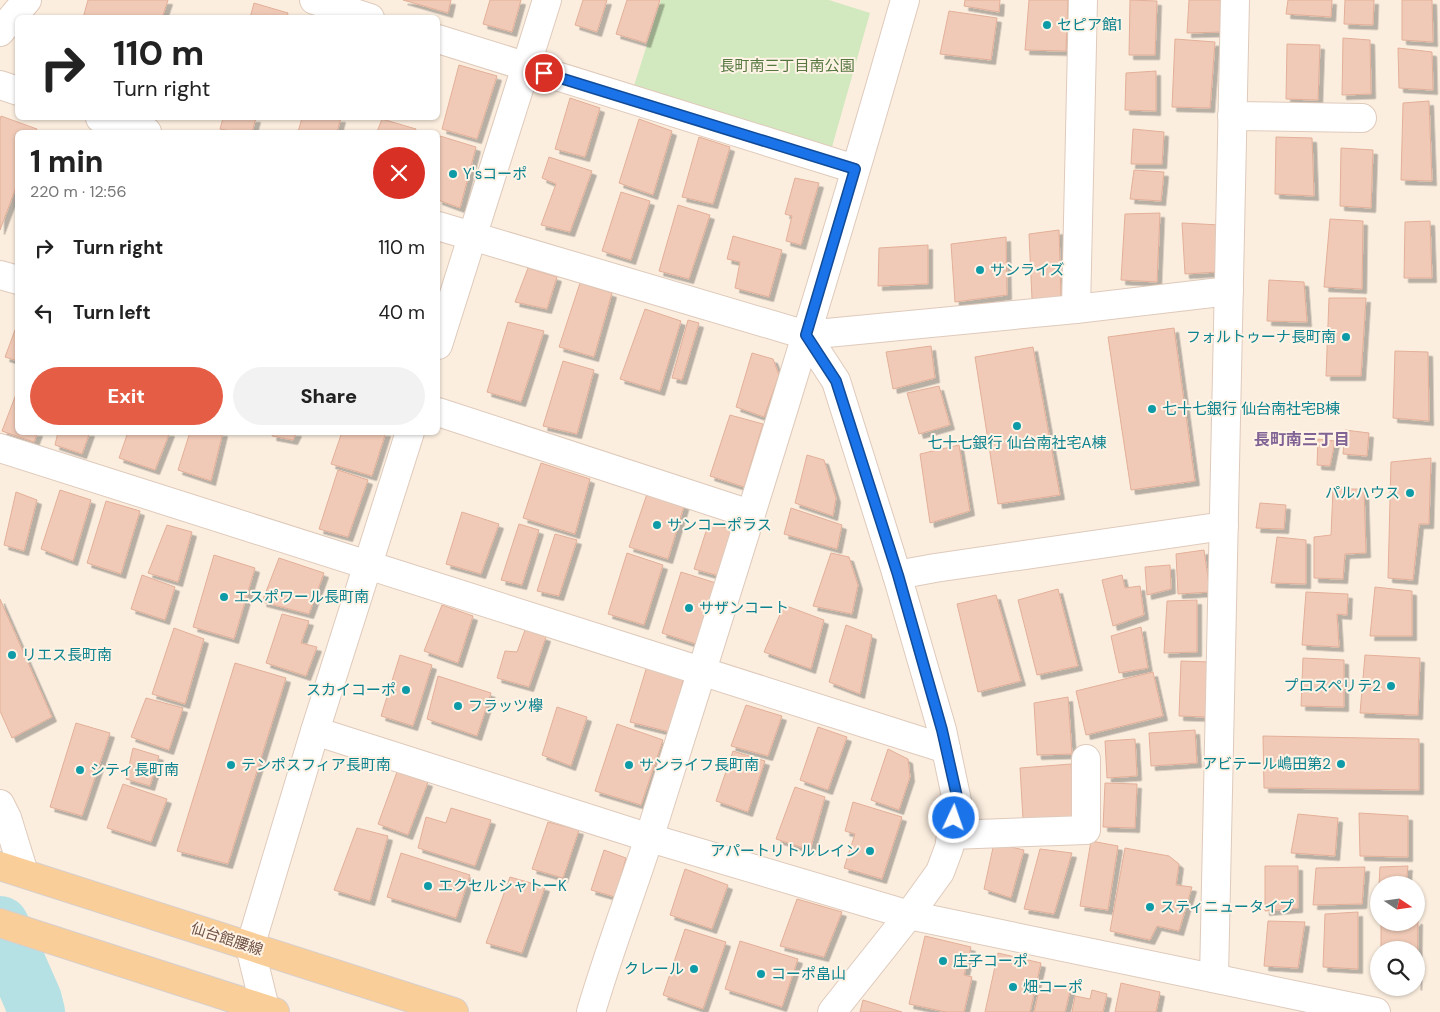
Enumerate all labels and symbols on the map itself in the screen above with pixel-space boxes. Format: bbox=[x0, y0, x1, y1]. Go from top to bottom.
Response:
place label: セピア館1 bbox=[1057, 15, 1122, 35]
marker: セピア館1 bbox=[1041, 19, 1053, 31]
pin bbox=[523, 52, 565, 94]
park label: 長町南三丁目南公園 bbox=[719, 56, 855, 76]
place label: Y'sコーポ bbox=[463, 164, 527, 184]
marker: Y'sコーポ bbox=[447, 168, 459, 180]
place label: サンライズ bbox=[990, 260, 1065, 280]
marker: サンライズ bbox=[974, 264, 986, 276]
place label: フォルトゥーナ長町南 bbox=[1186, 327, 1336, 347]
marker: フォルトゥーナ長町南 bbox=[1340, 331, 1352, 343]
place label: 七十七銀行 仙台南社宅B棟 bbox=[1162, 399, 1340, 419]
marker: 七十七銀行 仙台南社宅B棟 bbox=[1146, 403, 1158, 415]
marker: 七十七銀行 仙台南社宅A棟 bbox=[1011, 420, 1023, 432]
district label: 長町南三丁目 bbox=[1254, 429, 1350, 450]
place label: 七十七銀行 仙台南社宅A棟 bbox=[928, 433, 1106, 453]
place label: パルハウス bbox=[1325, 483, 1400, 503]
marker: パルハウス bbox=[1404, 487, 1416, 499]
place label: サンコーポラス bbox=[667, 515, 772, 535]
marker: サンコーポラス bbox=[651, 519, 663, 531]
place label: エスポワール長町南 bbox=[234, 587, 369, 607]
marker: エスポワール長町南 bbox=[218, 591, 230, 603]
place label: サザンコート bbox=[699, 598, 789, 618]
marker: サザンコート bbox=[683, 602, 695, 614]
place label: リエス長町南 bbox=[22, 645, 112, 665]
marker: リエス長町南 bbox=[6, 649, 18, 661]
place label: プロスペリテ2 bbox=[1283, 676, 1381, 696]
place label: スカイコーポ bbox=[306, 680, 396, 700]
marker: プロスペリテ2 bbox=[1385, 680, 1397, 692]
marker: スカイコーポ bbox=[400, 684, 412, 696]
place label: フラッツ欅 bbox=[468, 696, 543, 716]
marker: フラッツ欅 bbox=[452, 700, 464, 712]
place label: アビテール嶋田第2 bbox=[1202, 754, 1331, 774]
place label: テンポスフィア長町南 bbox=[241, 755, 391, 775]
place label: サンライフ長町南 bbox=[639, 755, 759, 775]
marker: アビテール嶋田第2 bbox=[1335, 758, 1347, 770]
marker: テンポスフィア長町南 bbox=[225, 759, 237, 771]
marker: サンライフ長町南 bbox=[623, 759, 635, 771]
place label: シティ長町南 bbox=[90, 760, 179, 780]
marker: シティ長町南 bbox=[74, 764, 86, 776]
position arrow bbox=[927, 791, 979, 843]
place label: アパートリトルレイン bbox=[710, 841, 860, 861]
marker: アパートリトルレイン bbox=[864, 845, 876, 857]
place label: エクセルシャトーK bbox=[438, 876, 567, 896]
north arrow bbox=[1370, 876, 1425, 931]
marker: エクセルシャトーK bbox=[422, 880, 434, 892]
place label: スティニュータイプ bbox=[1160, 897, 1294, 917]
marker: スティニュータイプ bbox=[1144, 901, 1156, 913]
street label: 仙台館腰線 bbox=[188, 918, 266, 960]
place label: 庄子コーポ bbox=[953, 951, 1028, 971]
marker: 庄子コーポ bbox=[937, 955, 949, 967]
place label: クレール bbox=[624, 959, 684, 979]
marker: クレール bbox=[688, 963, 700, 975]
place label: コーポ畠山 bbox=[771, 964, 846, 984]
marker: コーポ畠山 bbox=[755, 968, 767, 980]
place label: 畑コーポ bbox=[1023, 977, 1083, 997]
marker: 畑コーポ bbox=[1007, 981, 1019, 993]

